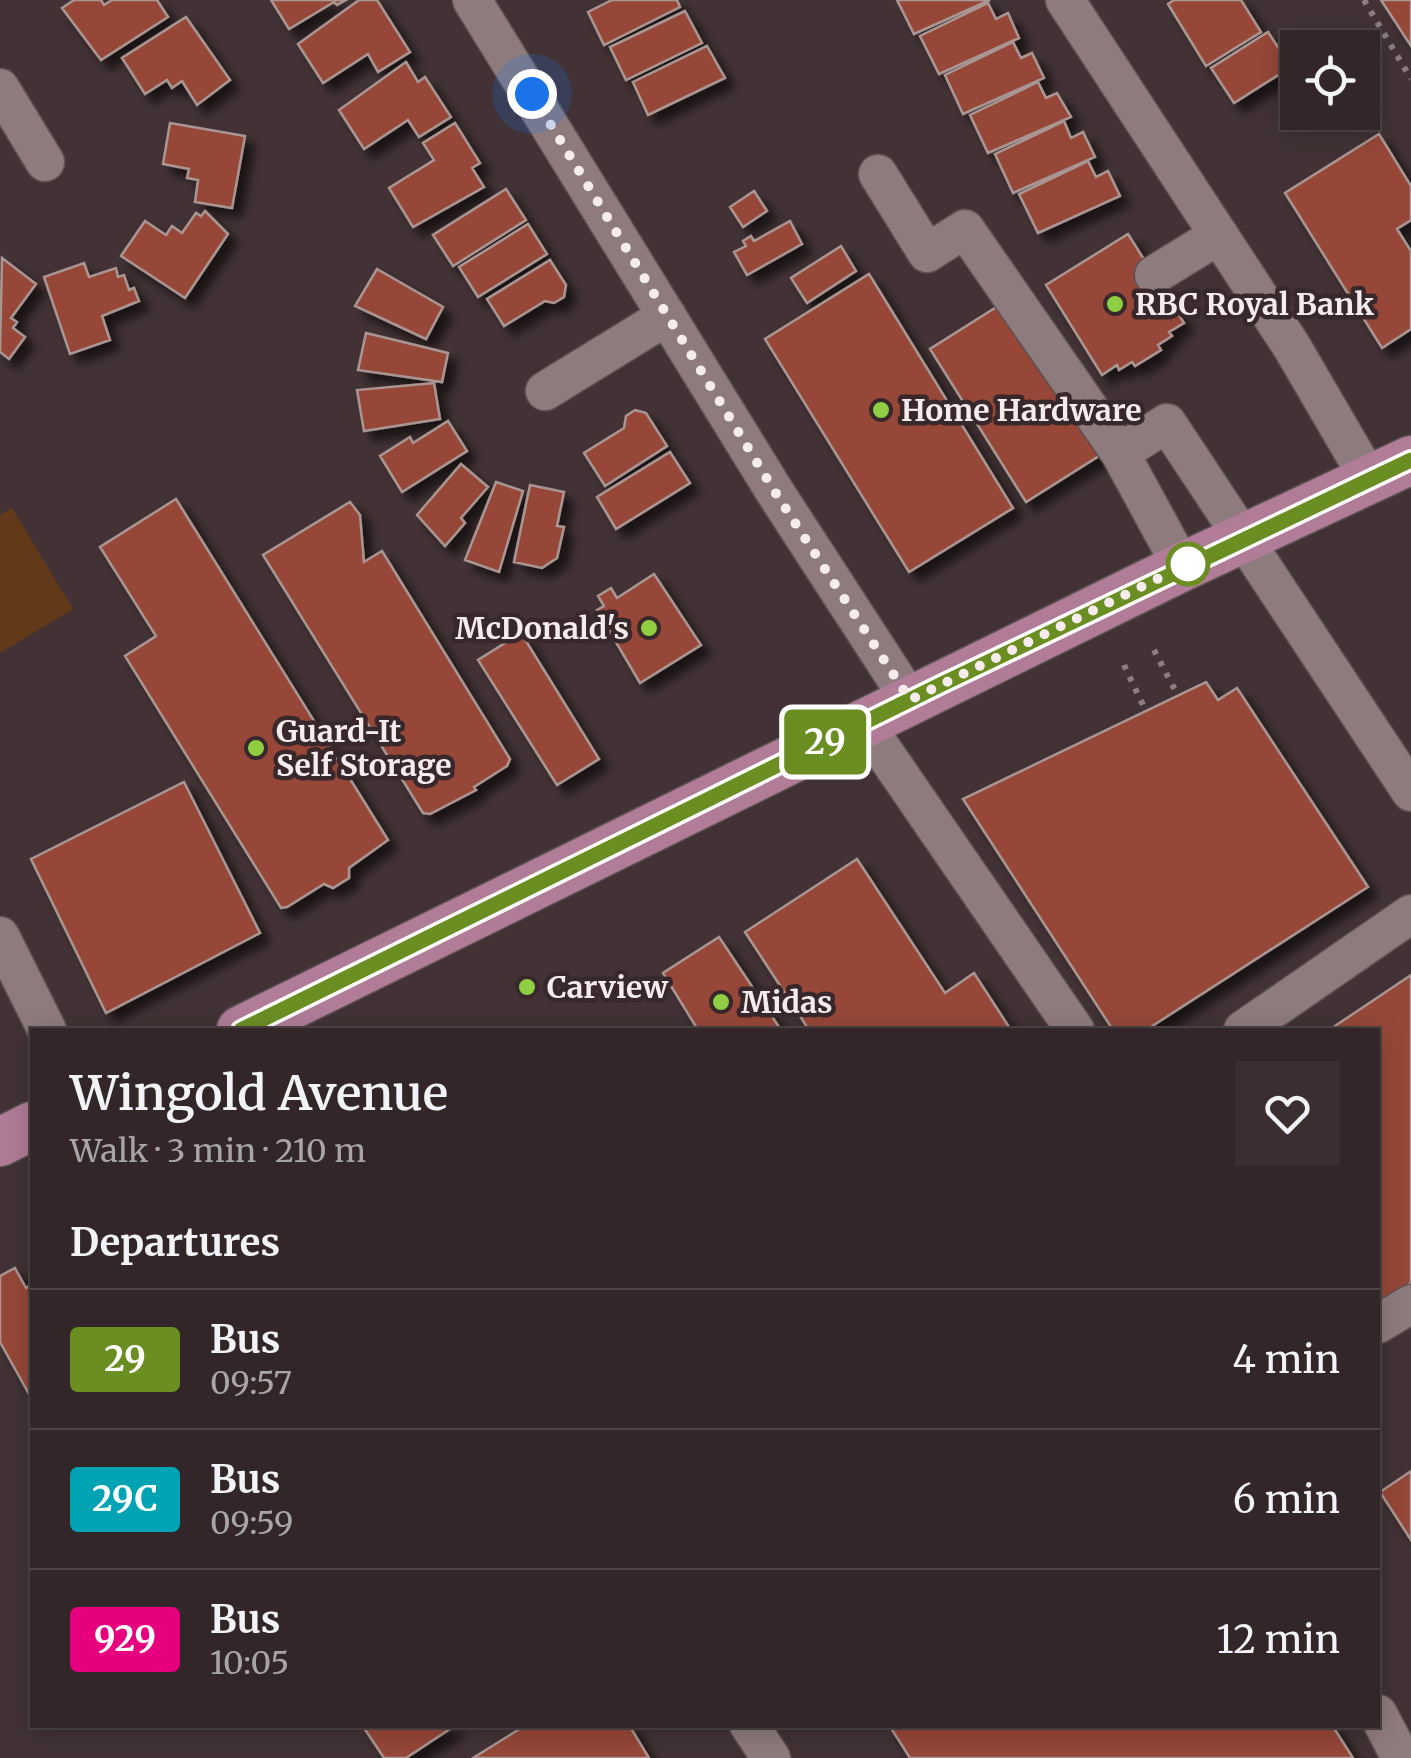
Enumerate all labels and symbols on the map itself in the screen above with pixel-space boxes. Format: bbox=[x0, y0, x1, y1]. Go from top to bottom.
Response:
your location bbox=[507, 69, 557, 119]
place label: RBC Royal Bank bbox=[1135, 285, 1374, 323]
marker: RBC Royal Bank bbox=[1104, 293, 1126, 315]
place label: Home Hardware bbox=[901, 391, 1142, 429]
marker: Home Hardware bbox=[870, 399, 892, 421]
unlabelled marker bbox=[1167, 543, 1209, 585]
place label: McDonald's bbox=[455, 609, 629, 647]
marker: McDonald's bbox=[638, 617, 660, 639]
line badge: 29 bbox=[780, 710, 870, 774]
place label: Guard-It Self Storage bbox=[276, 712, 452, 784]
marker: Guard-It Self Storage bbox=[245, 737, 267, 759]
place label: Carview bbox=[547, 968, 669, 1006]
marker: Carview bbox=[516, 976, 538, 998]
place label: Midas bbox=[741, 983, 832, 1021]
marker: Midas bbox=[710, 991, 732, 1013]

